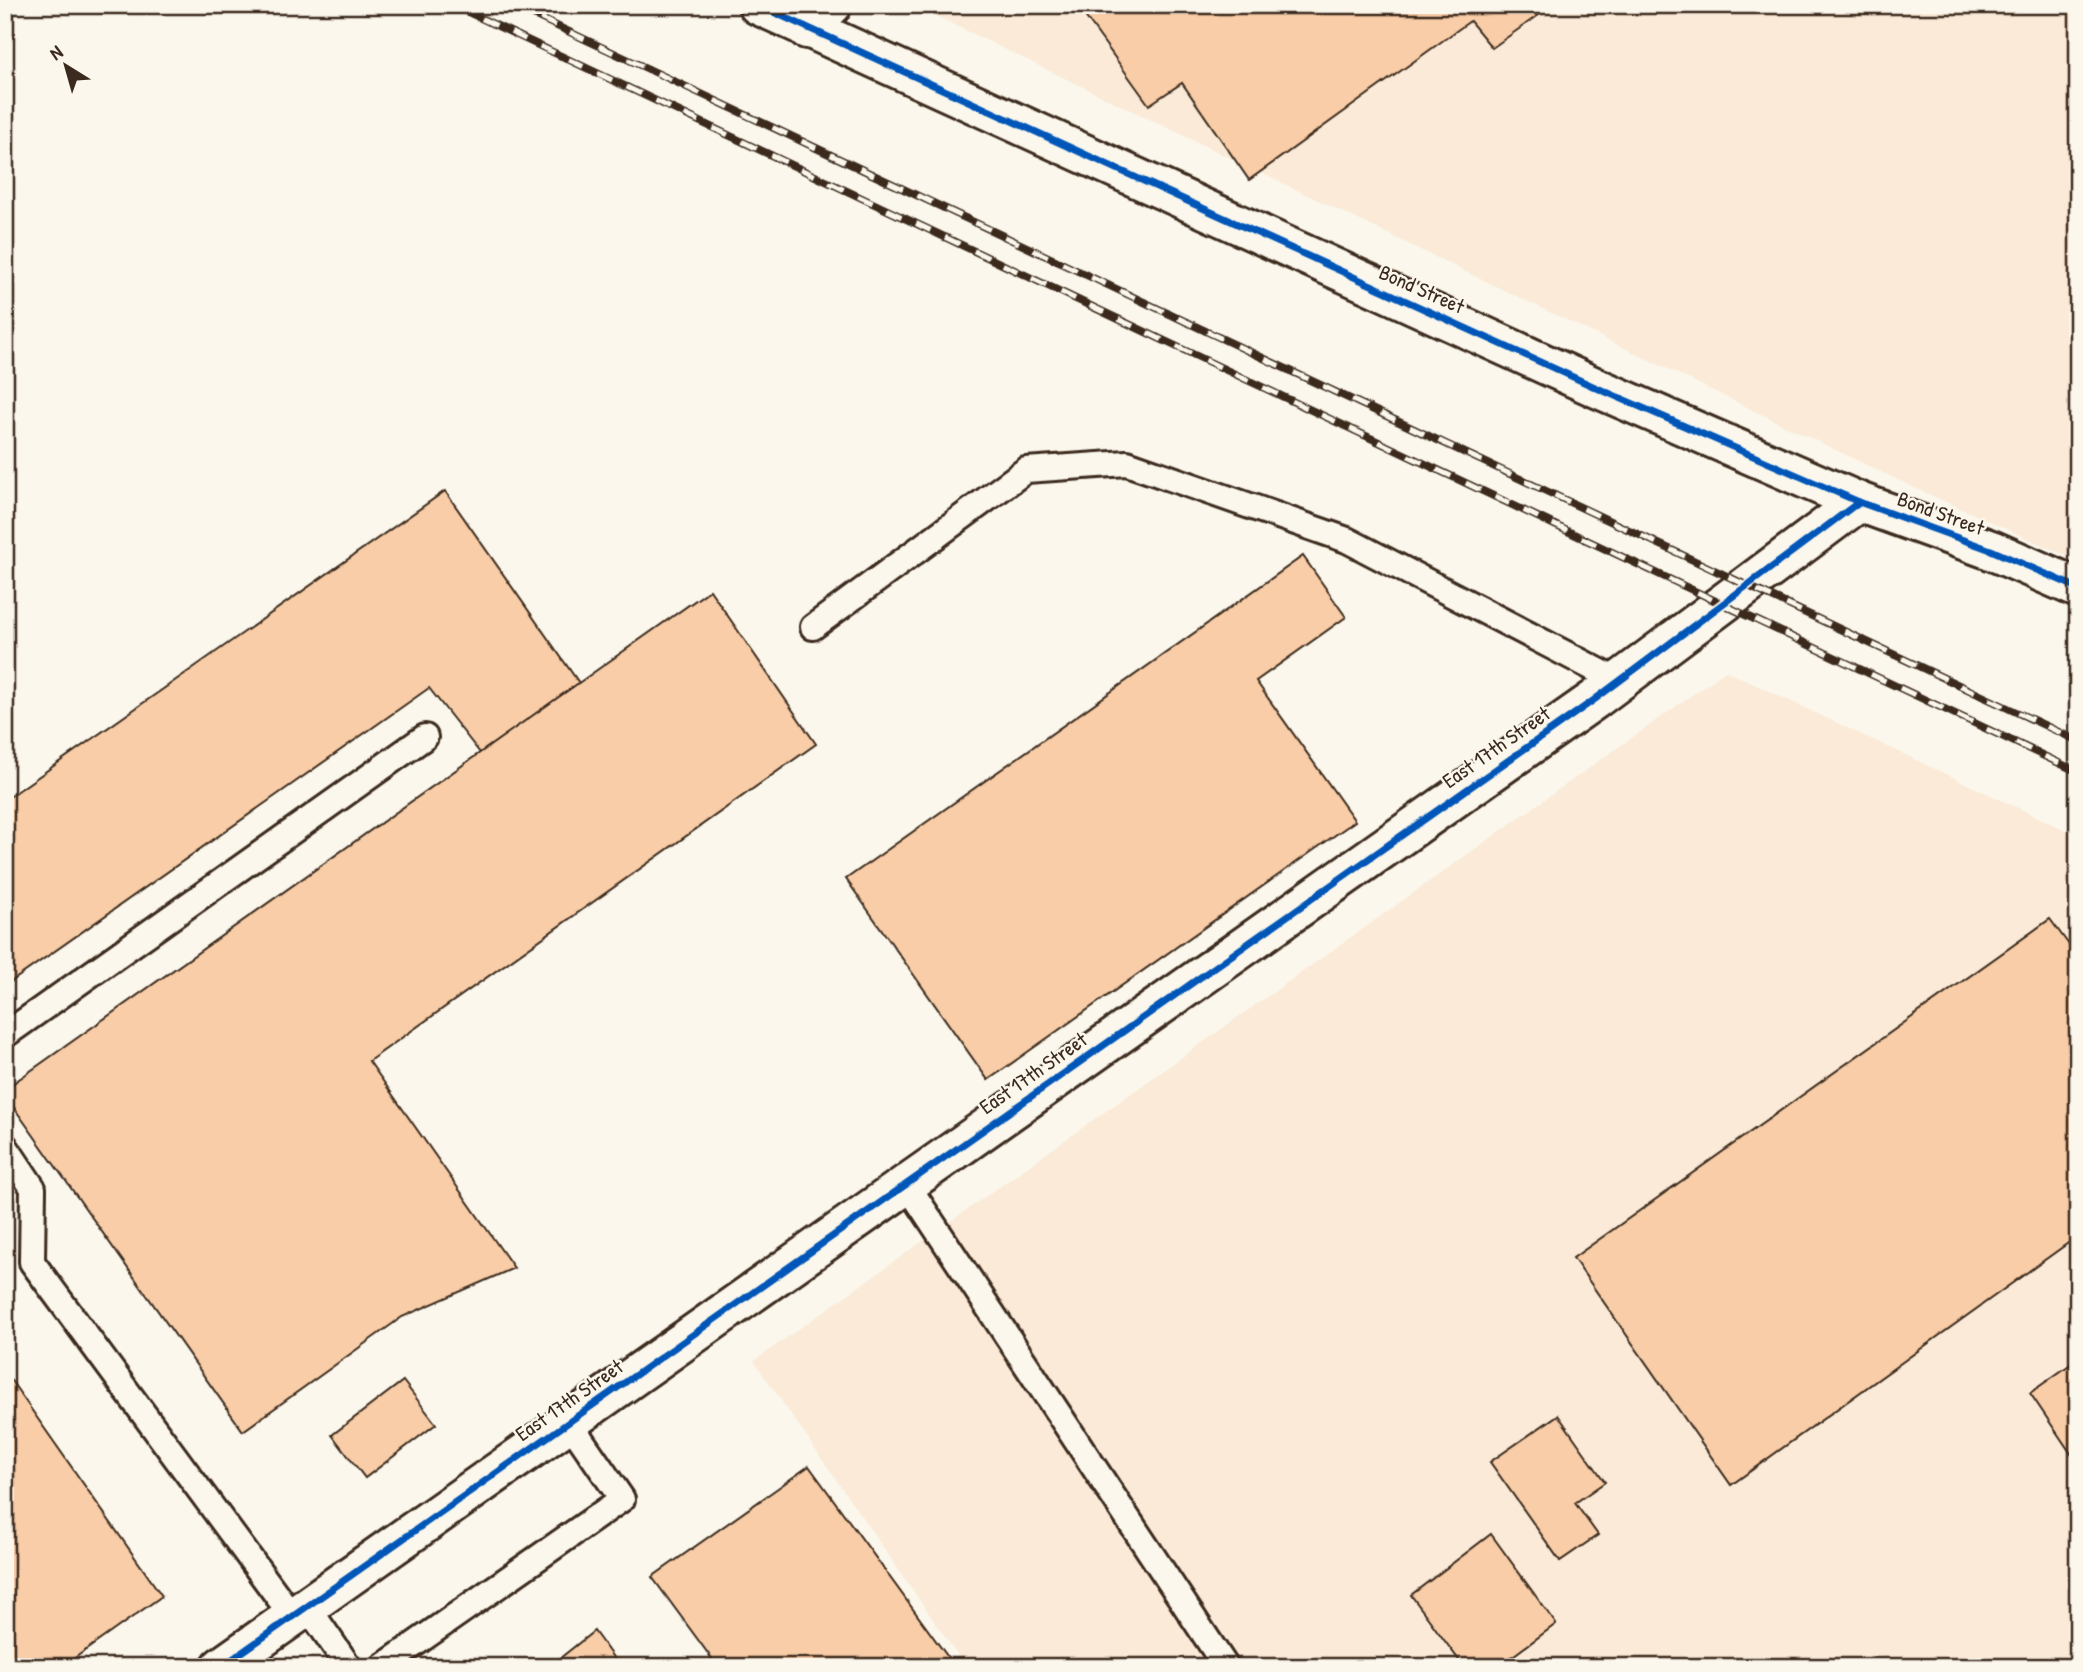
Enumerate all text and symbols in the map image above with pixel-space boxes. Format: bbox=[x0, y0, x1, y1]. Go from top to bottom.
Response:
north arrow bbox=[32, 32, 102, 102]
text: N bbox=[44, 39, 68, 66]
street label: Bond Street bbox=[1375, 257, 1470, 321]
street label: Bond Street bbox=[1894, 484, 1989, 542]
street label: East 17th Street bbox=[1436, 699, 1556, 795]
street label: East 17th Street bbox=[973, 1025, 1093, 1121]
street label: East 17th Street bbox=[509, 1352, 629, 1448]

